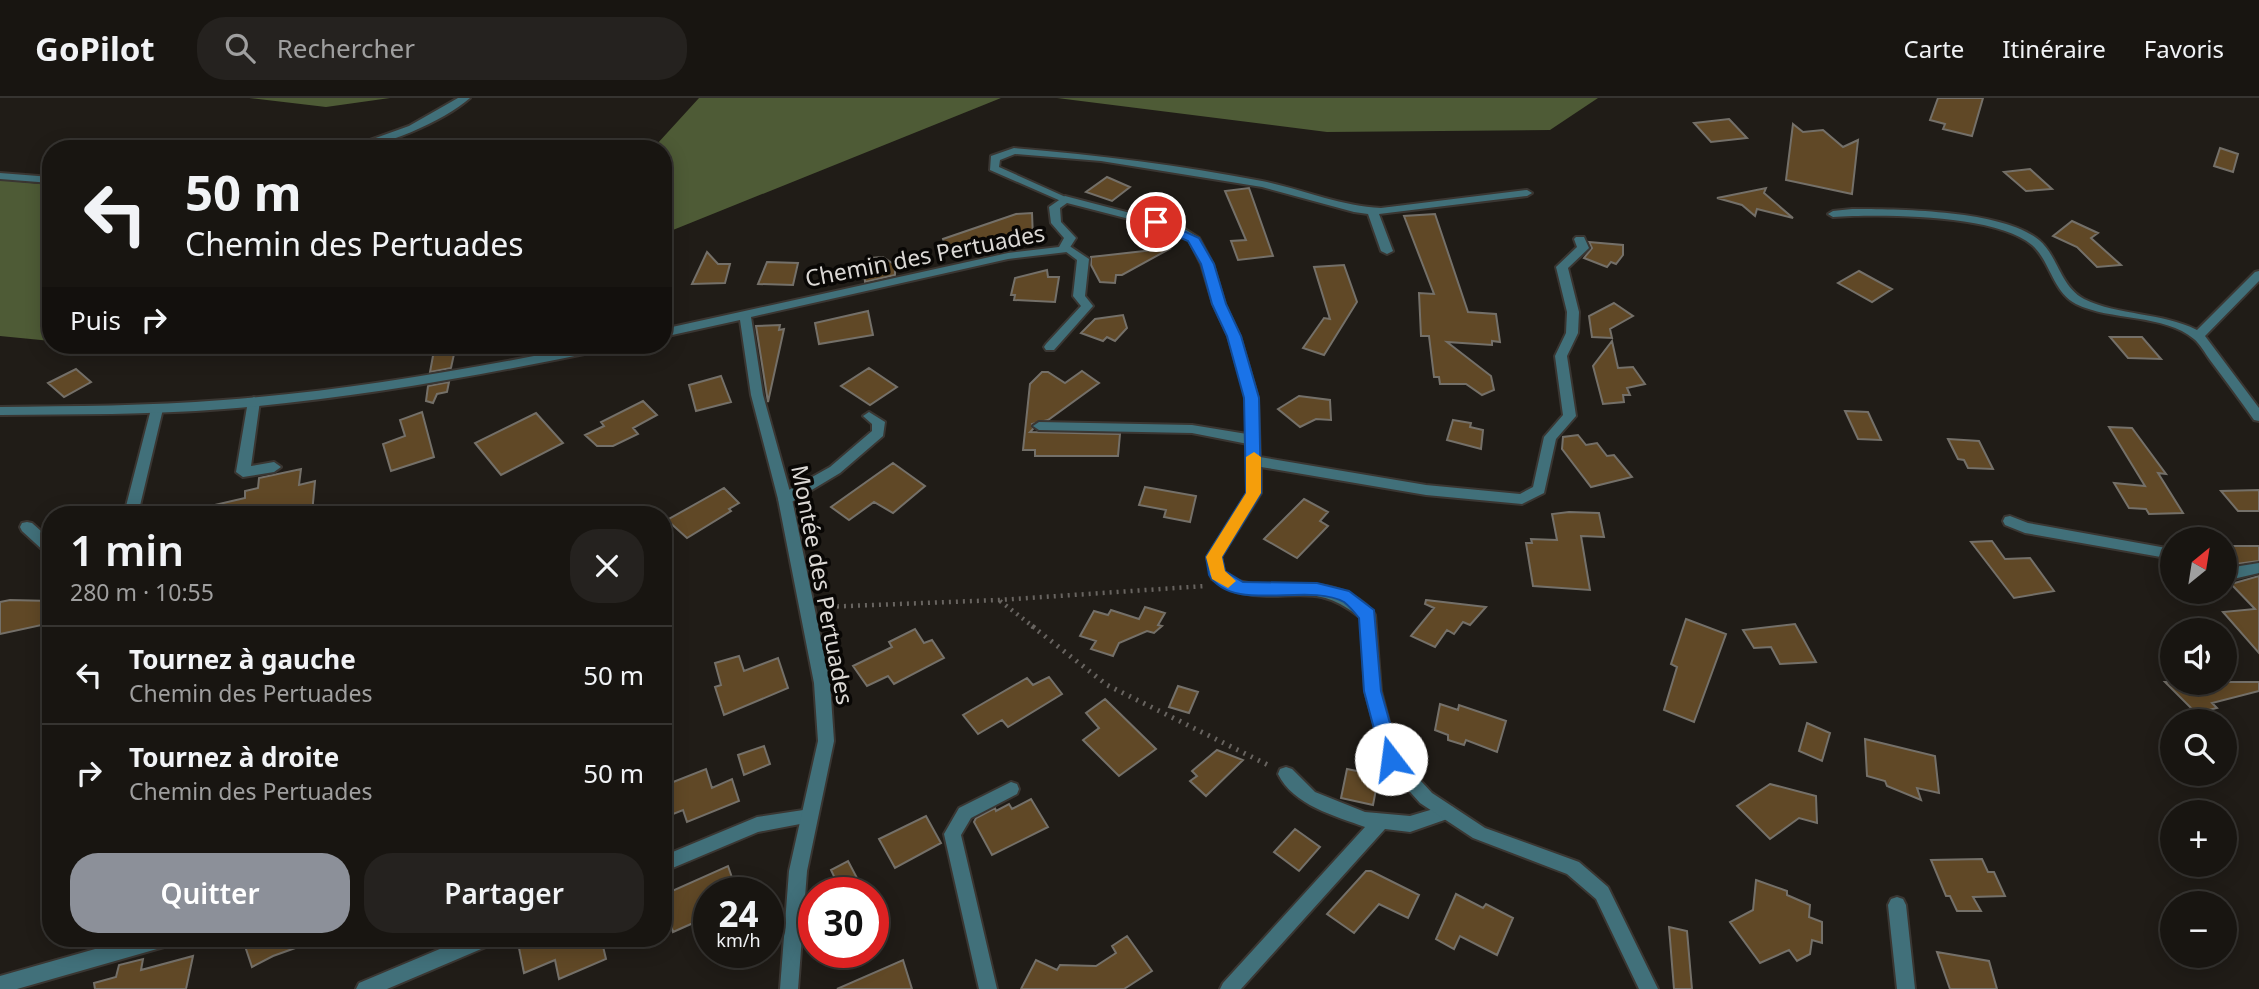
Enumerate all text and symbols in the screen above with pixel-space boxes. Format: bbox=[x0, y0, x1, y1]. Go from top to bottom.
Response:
search box bbox=[197, 17, 687, 80]
text: GoPilot bbox=[35, 26, 155, 71]
icon: search bbox=[221, 29, 259, 67]
text: Rechercher bbox=[277, 30, 415, 66]
text: Carte bbox=[1904, 32, 1964, 65]
text: Itinéraire bbox=[2002, 32, 2106, 65]
text: Favoris bbox=[2144, 32, 2224, 65]
text: 50 m bbox=[185, 159, 302, 225]
icon: left bbox=[70, 168, 161, 259]
pin bbox=[1126, 192, 1186, 252]
icon: arrive bbox=[1137, 203, 1175, 241]
street label: Chemin des Pertuades bbox=[802, 216, 1047, 294]
text: Chemin des Pertuades bbox=[185, 222, 524, 265]
icon: right bbox=[135, 301, 173, 339]
text: Puis bbox=[70, 302, 121, 338]
street label: Montée des Pertuades bbox=[784, 462, 862, 707]
text: 1 min bbox=[70, 521, 184, 578]
north arrow bbox=[2160, 527, 2236, 604]
map controls bbox=[2160, 527, 2237, 968]
button: close bbox=[570, 529, 644, 603]
text: 280 m · 10:55 bbox=[70, 576, 214, 608]
button: sound bbox=[2160, 618, 2237, 695]
text: Tournez à gauche bbox=[129, 641, 356, 677]
icon: left bbox=[70, 656, 108, 694]
text: 50 m bbox=[583, 657, 644, 693]
text: Chemin des Pertuades bbox=[129, 677, 372, 709]
button: search bbox=[2160, 709, 2237, 786]
position arrow bbox=[1354, 722, 1428, 796]
text: Tournez à droite bbox=[129, 739, 339, 775]
icon: right bbox=[70, 754, 108, 792]
text: 50 m bbox=[583, 755, 644, 791]
text: Chemin des Pertuades bbox=[129, 775, 372, 807]
button: + bbox=[2160, 800, 2237, 877]
button: Quitter bbox=[70, 853, 350, 933]
button: Partager bbox=[364, 853, 644, 933]
speed limit sign: 30 bbox=[798, 877, 889, 968]
text: 24 bbox=[718, 890, 759, 937]
button: − bbox=[2160, 891, 2237, 968]
text: km/h bbox=[716, 928, 761, 952]

